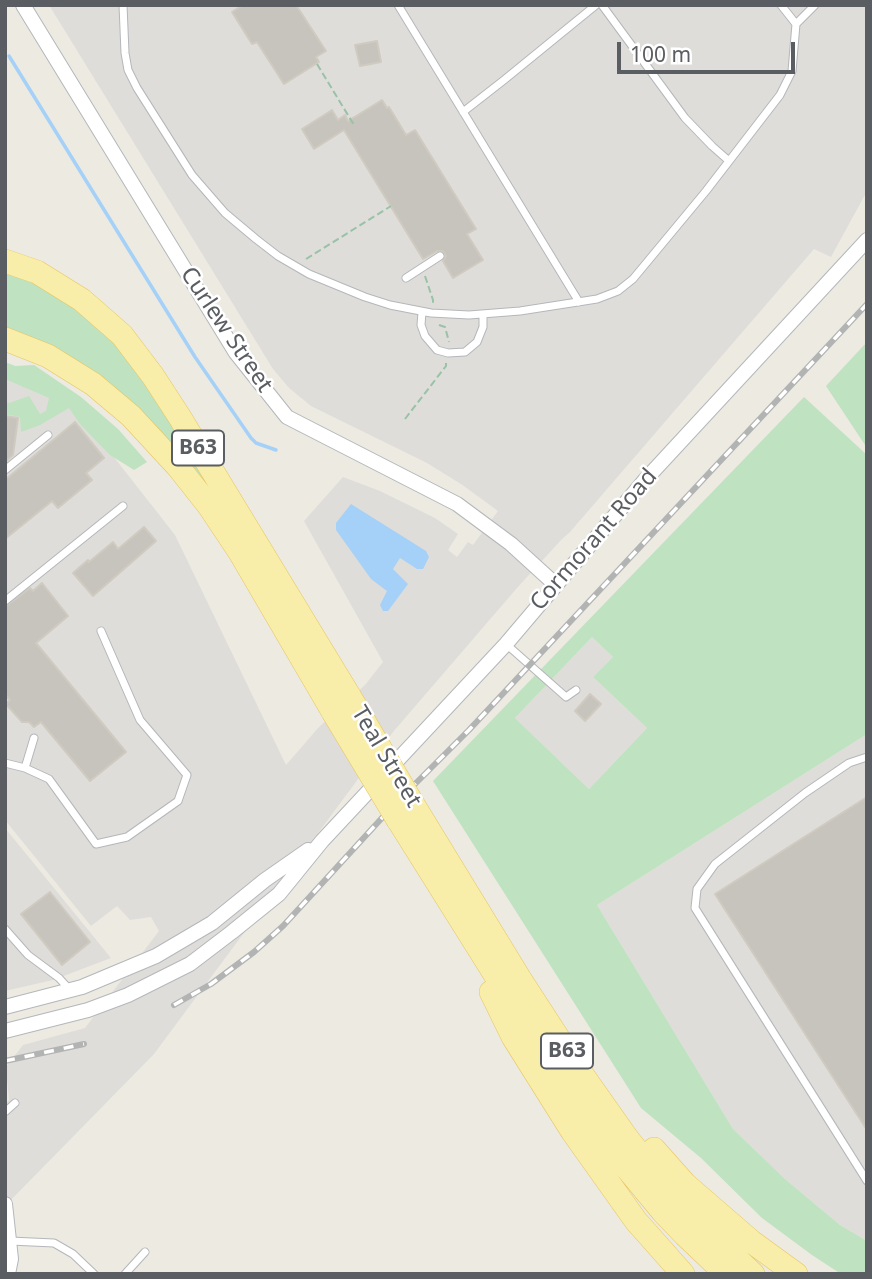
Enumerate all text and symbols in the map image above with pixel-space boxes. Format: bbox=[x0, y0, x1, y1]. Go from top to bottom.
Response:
scale bar bbox=[620, 28, 798, 72]
text: 100 m bbox=[630, 40, 691, 68]
street label: Curlew Street bbox=[174, 262, 278, 398]
road number: B63 bbox=[172, 430, 224, 466]
street label: Cormorant Road bbox=[525, 463, 663, 617]
street label: Teal Street bbox=[345, 701, 427, 813]
road number: B63 bbox=[541, 1034, 593, 1068]

